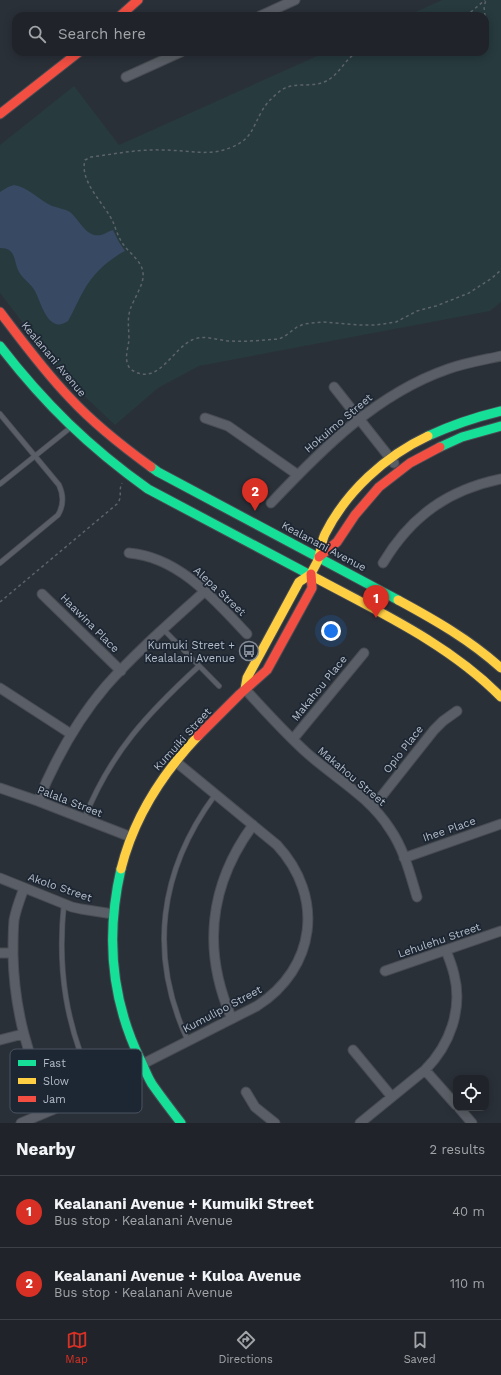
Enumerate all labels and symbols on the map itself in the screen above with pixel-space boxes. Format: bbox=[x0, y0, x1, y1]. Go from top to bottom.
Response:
street label: Kealanani Avenue bbox=[18, 319, 89, 399]
street label: Hokuimo Street bbox=[302, 391, 375, 456]
pin: 2 bbox=[242, 478, 268, 511]
street label: Kealanani Avenue bbox=[279, 519, 368, 574]
street label: Alepa Street bbox=[191, 564, 249, 619]
pin: 1 bbox=[363, 585, 389, 618]
street label: Haawina Place bbox=[58, 591, 122, 655]
your location bbox=[321, 621, 341, 641]
place label: Kumuki Street + Kealalani Avenue bbox=[145, 639, 235, 665]
bus stop icon: Kumuki Street + Kealalani Avenue bbox=[238, 640, 260, 662]
street label: Makahou Place bbox=[289, 653, 350, 724]
street label: Kumuiki Street bbox=[151, 705, 214, 773]
street label: Opio Place bbox=[381, 723, 426, 776]
street label: Makahou Street bbox=[315, 744, 389, 809]
street label: Palala Street bbox=[35, 783, 105, 820]
street label: Ihee Place bbox=[421, 814, 477, 845]
street label: Akolo Street bbox=[26, 870, 94, 905]
street label: Lehulehu Street bbox=[396, 920, 483, 961]
street label: Kumulipo Street bbox=[180, 983, 264, 1036]
legend bbox=[10, 1049, 142, 1113]
text: Fast bbox=[43, 1057, 66, 1070]
text: Slow bbox=[43, 1075, 69, 1088]
text: Jam bbox=[43, 1093, 66, 1106]

